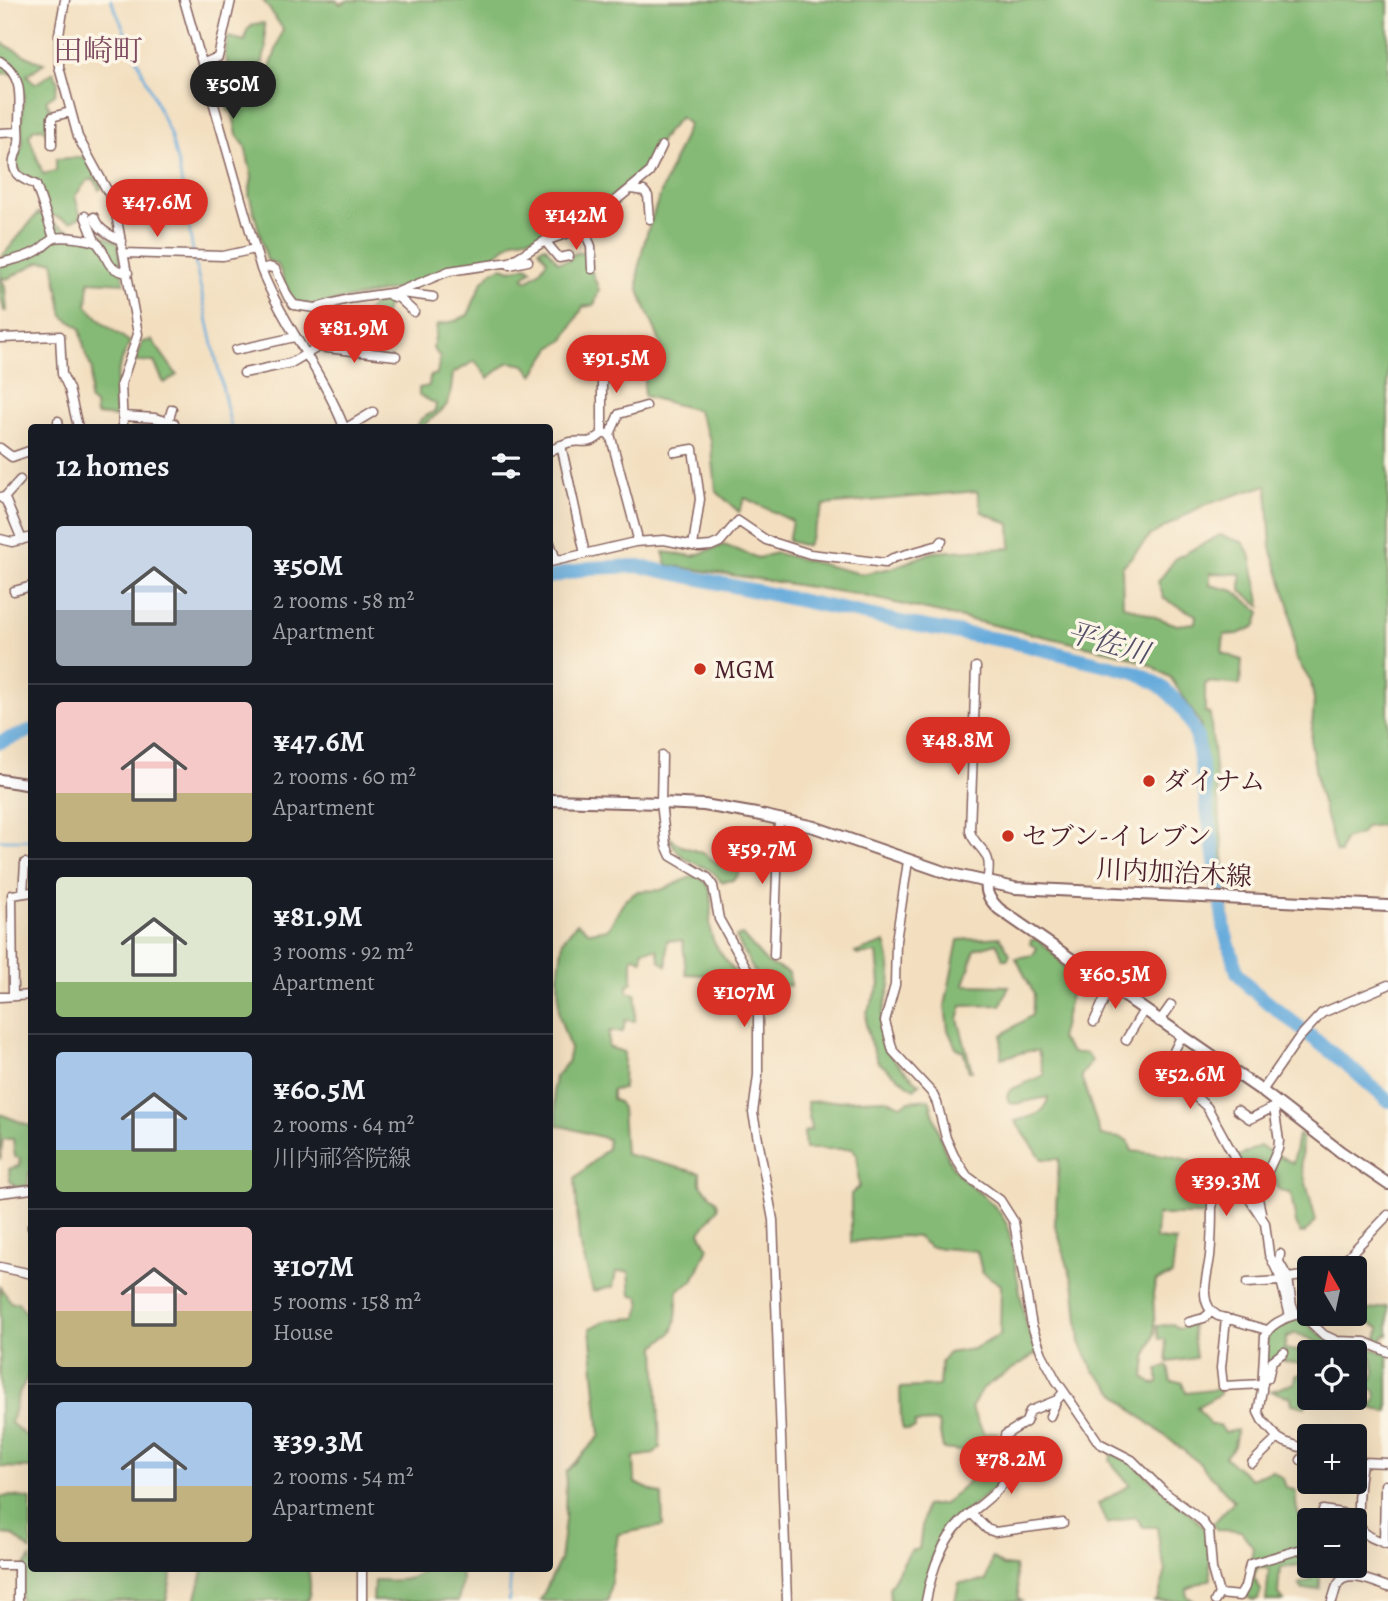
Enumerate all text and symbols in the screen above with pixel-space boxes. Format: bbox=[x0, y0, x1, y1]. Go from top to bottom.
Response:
district label: 田崎町 bbox=[53, 31, 143, 71]
pin: ¥50M bbox=[192, 61, 274, 121]
text: ¥50M bbox=[206, 68, 260, 99]
pin: ¥47.6M bbox=[100, 180, 214, 239]
text: ¥47.6M bbox=[122, 186, 192, 217]
pin: ¥142M bbox=[527, 192, 625, 252]
text: ¥142M bbox=[545, 199, 607, 230]
pin: ¥81.9M bbox=[297, 306, 411, 365]
text: ¥81.9M bbox=[320, 312, 388, 343]
pin: ¥91.5M bbox=[559, 336, 673, 395]
text: ¥91.5M bbox=[582, 342, 650, 373]
text: 12 homes bbox=[56, 446, 169, 486]
icon: filters bbox=[487, 447, 525, 485]
text: ¥50M bbox=[273, 545, 343, 585]
icon: home bbox=[112, 554, 196, 638]
text: 2 rooms · 58 m² bbox=[273, 585, 414, 616]
water label: 平佐川 bbox=[1062, 613, 1156, 674]
text: Apartment bbox=[273, 616, 375, 647]
place label: MGM bbox=[714, 652, 775, 687]
marker: MGM bbox=[692, 661, 708, 677]
pin: ¥48.8M bbox=[901, 718, 1015, 777]
text: ¥47.6M bbox=[273, 721, 365, 761]
text: ¥48.8M bbox=[922, 724, 994, 755]
icon: home bbox=[112, 730, 196, 814]
text: 2 rooms · 60 m² bbox=[273, 761, 416, 792]
place label: ダイナム bbox=[1163, 764, 1265, 799]
marker: ダイナム bbox=[1141, 773, 1157, 789]
text: Apartment bbox=[273, 792, 375, 823]
place label: セブン-イレブン bbox=[1022, 819, 1212, 854]
pin: ¥59.7M bbox=[705, 826, 819, 886]
marker: セブン-イレブン bbox=[1000, 828, 1016, 844]
text: ¥59.7M bbox=[727, 833, 797, 864]
street label: 川内加治木線 bbox=[1095, 851, 1253, 895]
text: ¥81.9M bbox=[273, 896, 363, 936]
icon: home bbox=[112, 905, 196, 989]
text: 3 rooms · 92 m² bbox=[273, 936, 413, 967]
pin: ¥60.5M bbox=[1058, 951, 1172, 1011]
text: ¥60.5M bbox=[1079, 958, 1151, 989]
text: Apartment bbox=[273, 967, 375, 998]
pin: ¥107M bbox=[695, 970, 793, 1029]
text: ¥107M bbox=[713, 976, 775, 1007]
pin: ¥52.6M bbox=[1133, 1052, 1247, 1111]
text: ¥52.6M bbox=[1155, 1058, 1225, 1089]
text: ¥60.5M bbox=[273, 1069, 366, 1109]
icon: home bbox=[112, 1080, 196, 1164]
text: 2 rooms · 64 m² bbox=[273, 1109, 414, 1140]
text: 川内祁答院線 bbox=[273, 1143, 411, 1174]
pin: ¥39.3M bbox=[1169, 1158, 1283, 1218]
text: ¥39.3M bbox=[1191, 1165, 1261, 1196]
text: ¥107M bbox=[273, 1246, 354, 1286]
icon: home bbox=[112, 1255, 196, 1339]
north arrow bbox=[1297, 1256, 1367, 1326]
map controls bbox=[1297, 1256, 1367, 1578]
text: 5 rooms · 158 m² bbox=[273, 1286, 421, 1317]
text: House bbox=[273, 1317, 333, 1348]
button: locate bbox=[1297, 1340, 1367, 1410]
text: ¥39.3M bbox=[273, 1421, 363, 1461]
button: + bbox=[1297, 1424, 1367, 1494]
icon: home bbox=[112, 1430, 196, 1514]
pin: ¥78.2M bbox=[954, 1436, 1068, 1496]
text: ¥78.2M bbox=[976, 1443, 1046, 1474]
text: 2 rooms · 54 m² bbox=[273, 1461, 414, 1492]
text: Apartment bbox=[273, 1492, 375, 1523]
button: − bbox=[1297, 1508, 1367, 1578]

